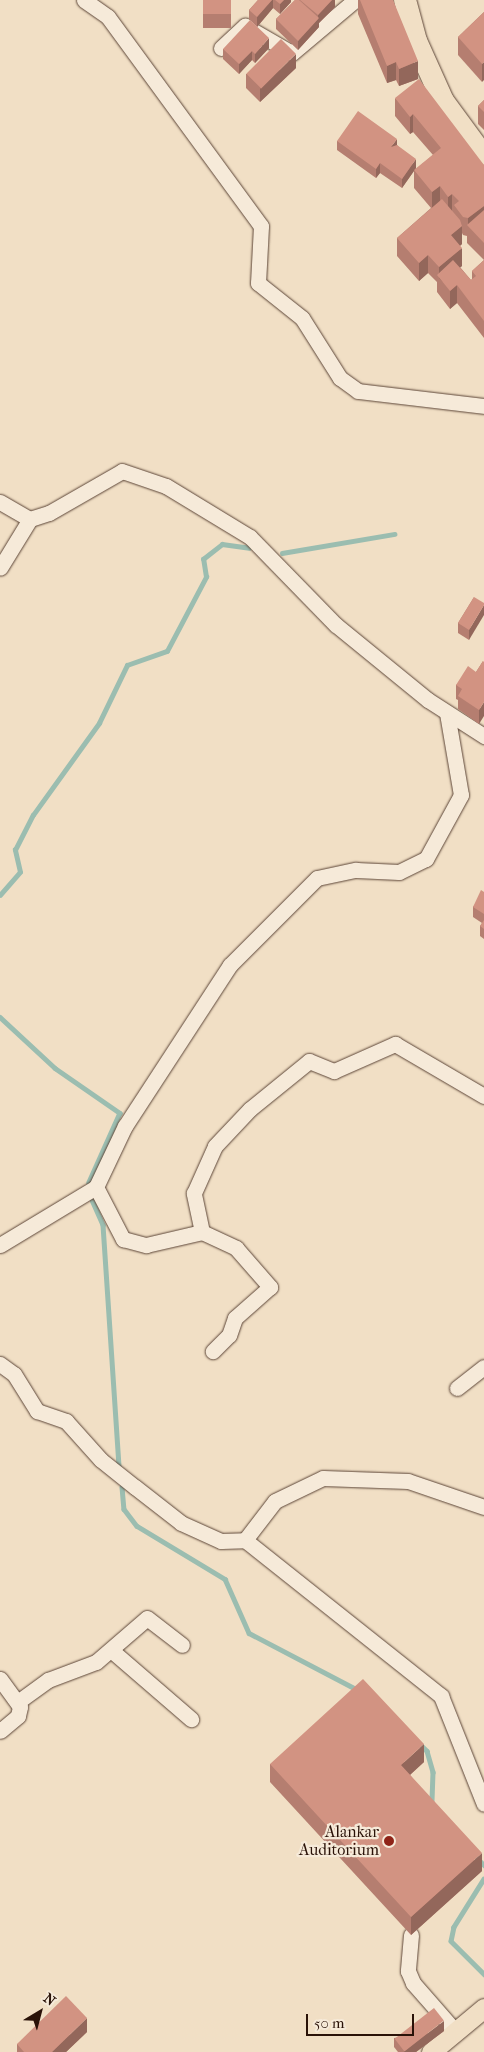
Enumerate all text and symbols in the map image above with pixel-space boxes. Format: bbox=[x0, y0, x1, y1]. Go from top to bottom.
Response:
place label: Alankar Auditorium bbox=[299, 1822, 379, 1860]
marker: Alankar Auditorium bbox=[383, 1835, 395, 1847]
north arrow bbox=[15, 1987, 65, 2037]
text: N bbox=[40, 1990, 59, 2010]
scale bar bbox=[309, 2004, 416, 2036]
text: 50 m bbox=[314, 2014, 344, 2032]

